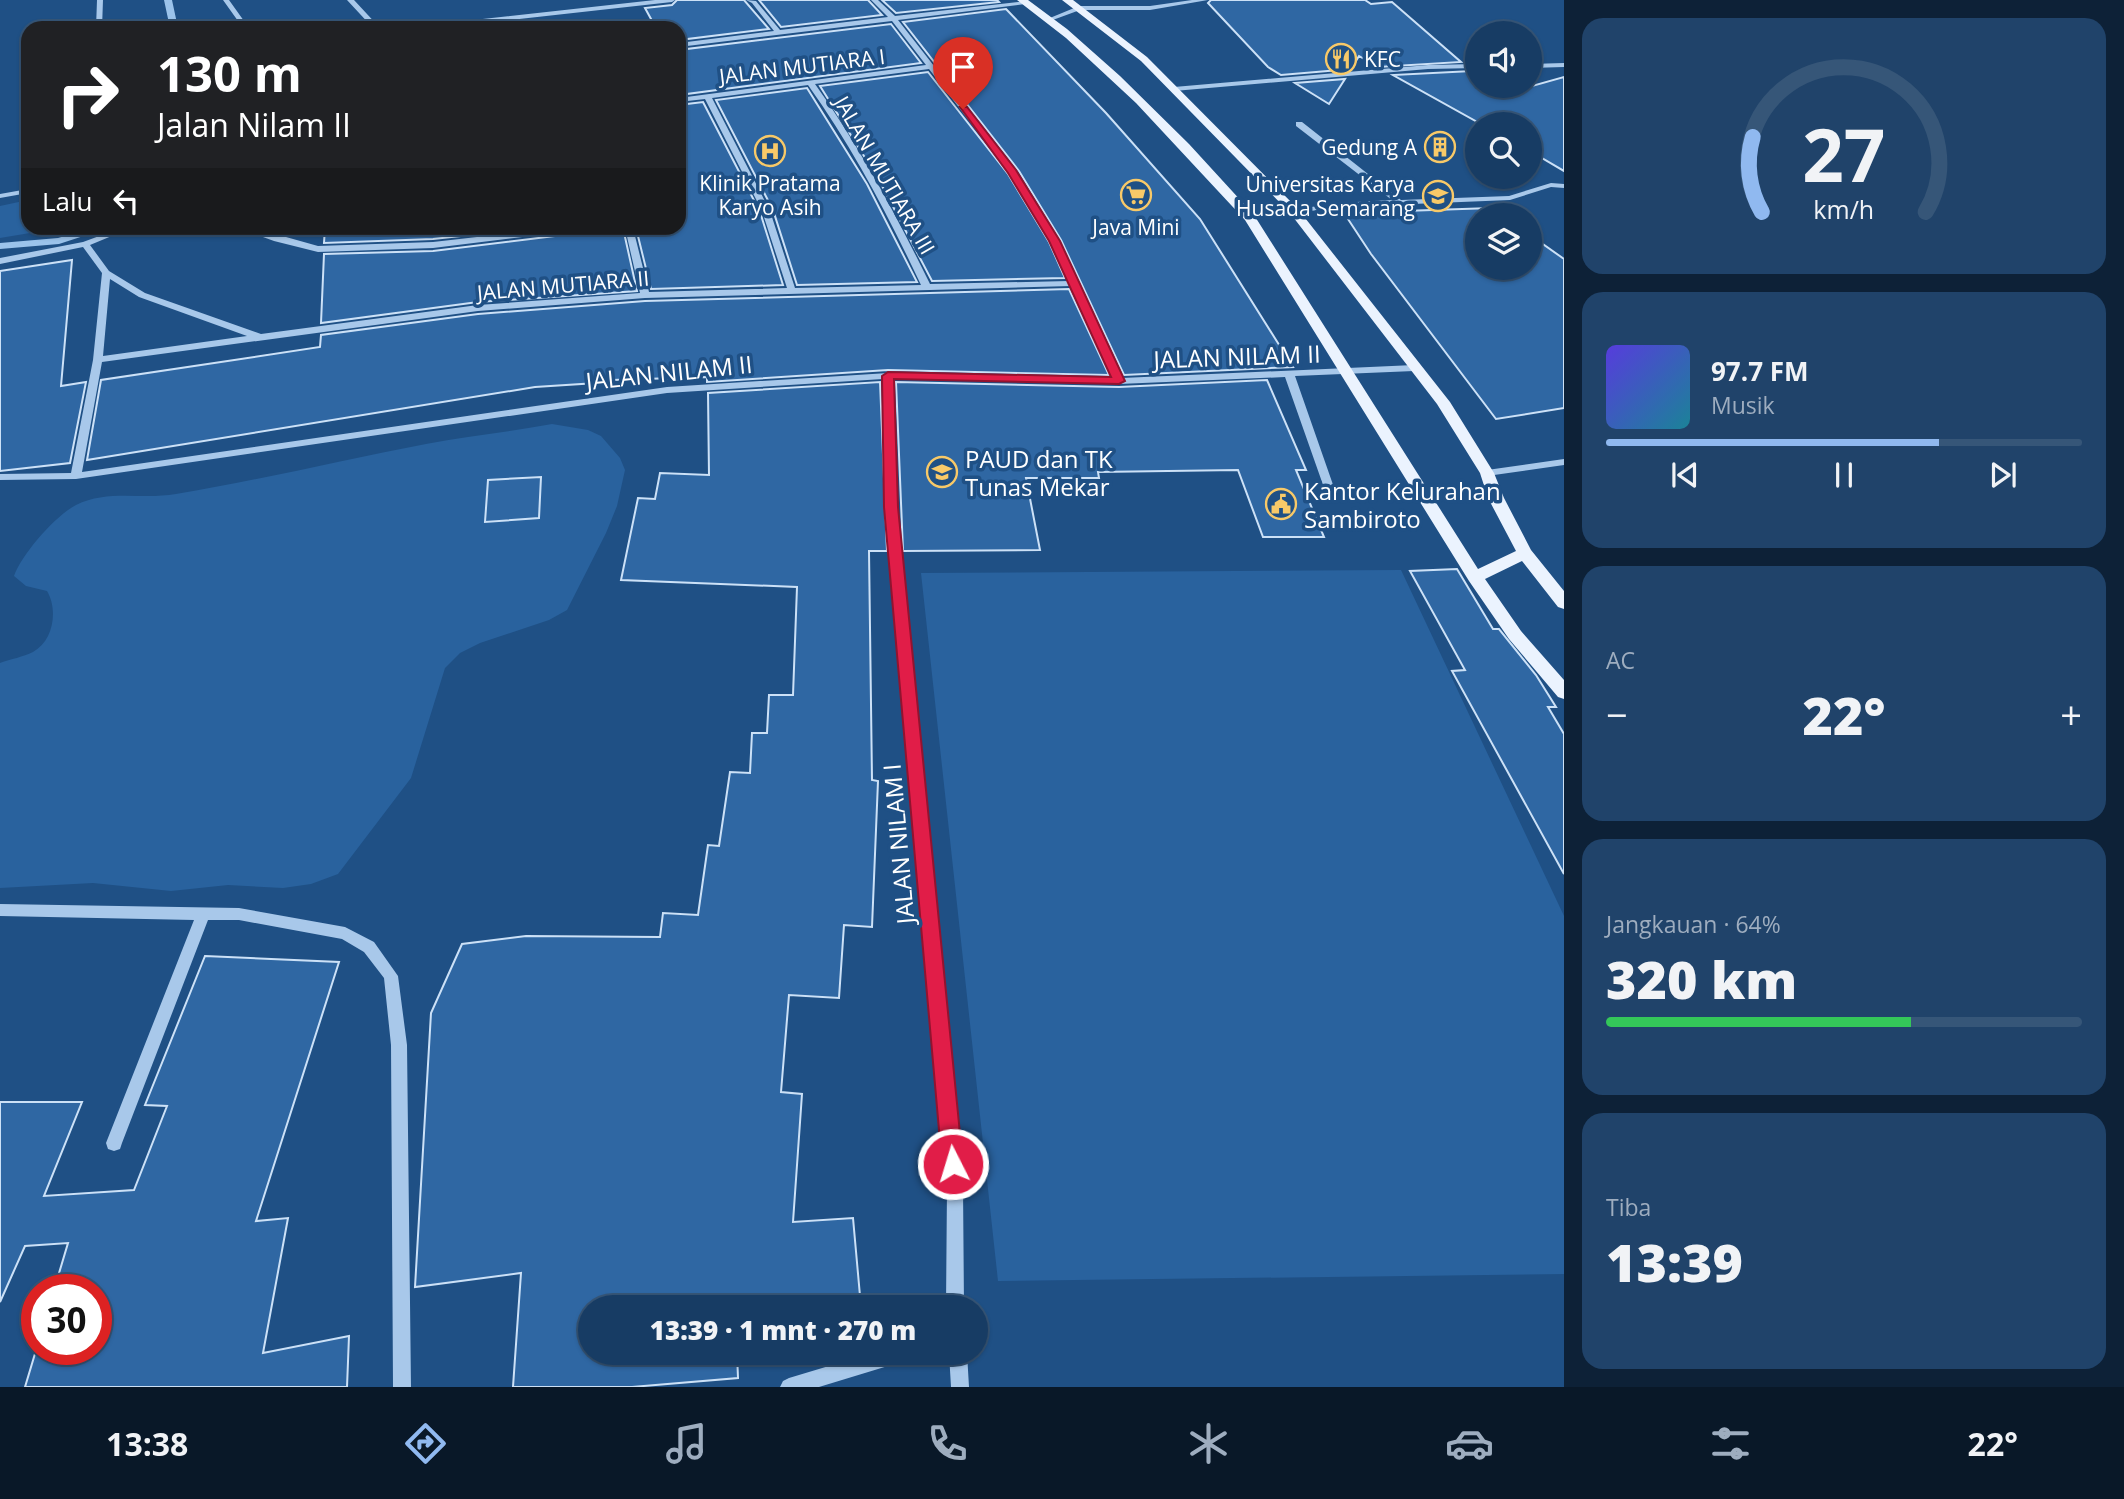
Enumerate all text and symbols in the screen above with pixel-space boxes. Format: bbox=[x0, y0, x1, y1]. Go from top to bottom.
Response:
map controls bbox=[1465, 21, 1542, 280]
button: sound bbox=[1465, 21, 1542, 98]
pin bbox=[933, 37, 993, 109]
text: 130 m bbox=[157, 40, 302, 106]
street label: JALAN MUTIARA I bbox=[715, 42, 887, 90]
restaurant icon: KFC bbox=[1324, 42, 1358, 76]
place label: KFC bbox=[1364, 45, 1401, 73]
icon: arrive bbox=[944, 48, 982, 86]
icon: right bbox=[42, 49, 133, 140]
street label: JALAN MUTIARA III bbox=[827, 89, 942, 259]
text: Jalan Nilam II bbox=[157, 103, 351, 146]
text: 27 bbox=[1802, 104, 1886, 203]
button: search bbox=[1465, 112, 1542, 189]
building icon: Gedung A bbox=[1423, 130, 1457, 164]
place label: Gedung A bbox=[1321, 133, 1418, 161]
hospital icon: Klinik Pratama Karyo Asih bbox=[753, 134, 787, 168]
place label: Klinik Pratama Karyo Asih bbox=[699, 169, 841, 221]
place label: Universitas Karya Husada Semarang bbox=[1236, 170, 1415, 222]
supermarket icon: Java Mini bbox=[1119, 178, 1153, 212]
school or university icon: Universitas Karya Husada Semarang bbox=[1421, 179, 1455, 213]
icon: left bbox=[107, 182, 145, 220]
text: Lalu bbox=[42, 183, 93, 219]
text: km/h bbox=[1814, 192, 1874, 226]
button: layers bbox=[1465, 203, 1542, 280]
place label: Java Mini bbox=[1090, 213, 1180, 241]
street label: JALAN MUTIARA II bbox=[474, 264, 650, 307]
street label: JALAN NILAM II bbox=[1151, 337, 1321, 375]
street label: JALAN NILAM II bbox=[582, 347, 754, 397]
text: 97.7 FM bbox=[1711, 353, 1809, 389]
text: Musik bbox=[1711, 389, 1775, 421]
place label: PAUD dan TK Tunas Mekar bbox=[965, 442, 1113, 503]
school or university icon: PAUD dan TK Tunas Mekar bbox=[925, 455, 959, 489]
icon: previous bbox=[1666, 456, 1704, 494]
icon: pause bbox=[1825, 456, 1863, 494]
icon: next bbox=[1984, 456, 2022, 494]
place label: Kantor Kelurahan Sambiroto bbox=[1304, 474, 1501, 535]
public building icon: Kantor Kelurahan Sambiroto bbox=[1264, 487, 1298, 521]
text: AC bbox=[1606, 644, 1635, 676]
text: 22° bbox=[1803, 679, 1885, 750]
text: − bbox=[1606, 688, 1628, 740]
text: + bbox=[2060, 688, 2082, 740]
street label: JALAN NILAM I bbox=[875, 763, 922, 927]
text: Jangkauan · 64% bbox=[1606, 908, 1781, 940]
text: 320 km bbox=[1606, 943, 1797, 1014]
position arrow bbox=[916, 1127, 990, 1201]
text: Tiba bbox=[1606, 1191, 1651, 1223]
text: 13:39 bbox=[1606, 1226, 1743, 1297]
speed limit sign: 30 bbox=[21, 1274, 112, 1365]
text: 13:39 · 1 mnt · 270 m bbox=[650, 1312, 916, 1348]
icon: directions bbox=[401, 1419, 450, 1468]
icon: music bbox=[662, 1419, 711, 1468]
icon: phone bbox=[923, 1419, 972, 1468]
icon: climate bbox=[1184, 1419, 1233, 1468]
icon: car bbox=[1445, 1419, 1494, 1468]
icon: filters bbox=[1706, 1419, 1755, 1468]
text: 13:38 bbox=[106, 1422, 188, 1465]
text: 22° bbox=[1968, 1422, 2018, 1465]

